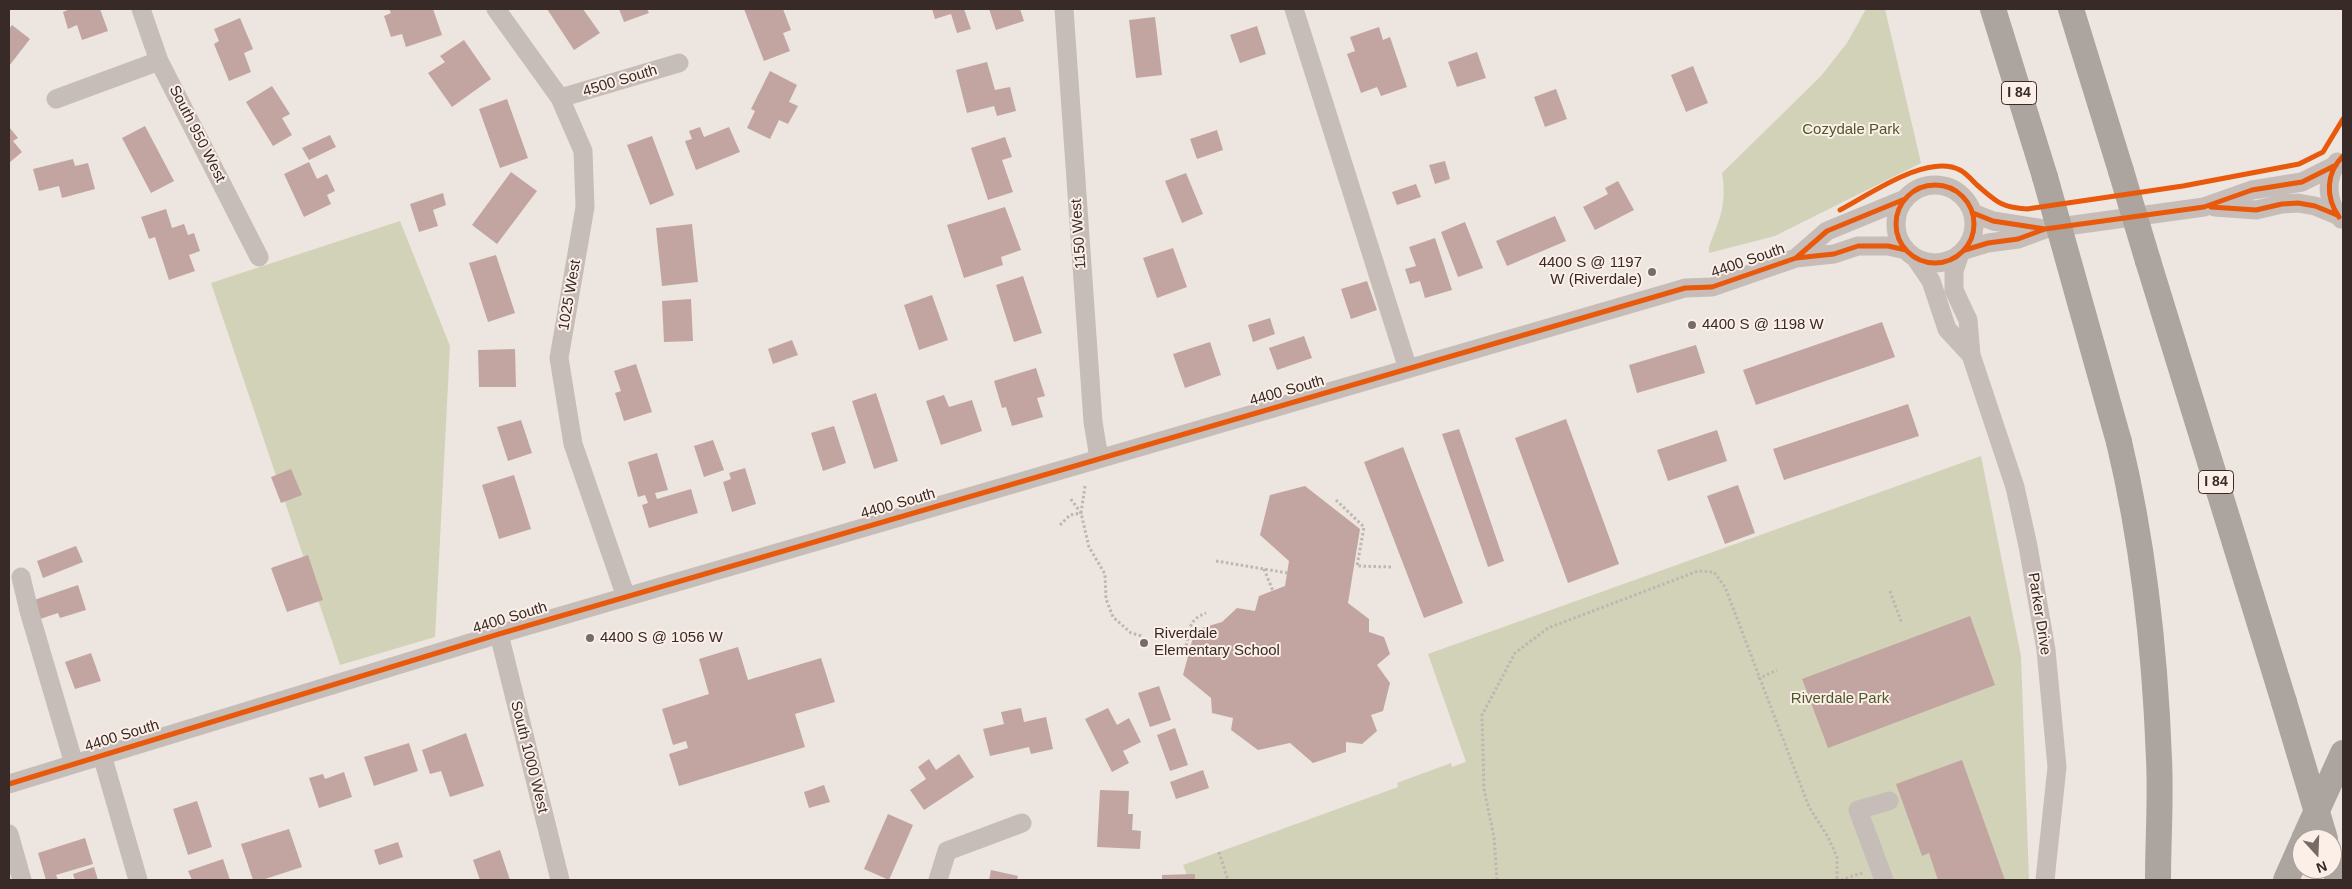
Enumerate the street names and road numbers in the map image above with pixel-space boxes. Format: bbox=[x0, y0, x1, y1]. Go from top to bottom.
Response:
street label: 4500 South bbox=[581, 61, 659, 101]
street label: South 950 West bbox=[165, 82, 229, 186]
road number: I 84 bbox=[2002, 82, 2036, 105]
street label: 1150 West bbox=[1068, 198, 1090, 270]
street label: 4400 South bbox=[1709, 240, 1787, 282]
street label: 1025 West bbox=[555, 258, 585, 332]
street label: 4400 South bbox=[1248, 372, 1326, 410]
road number: I 84 bbox=[2198, 471, 2234, 494]
street label: 4400 South bbox=[859, 485, 937, 523]
street label: Parker Drive bbox=[2024, 571, 2054, 657]
street label: 4400 South bbox=[471, 598, 549, 638]
street label: South 1000 West bbox=[506, 699, 552, 815]
street label: 4400 South bbox=[83, 716, 161, 756]

